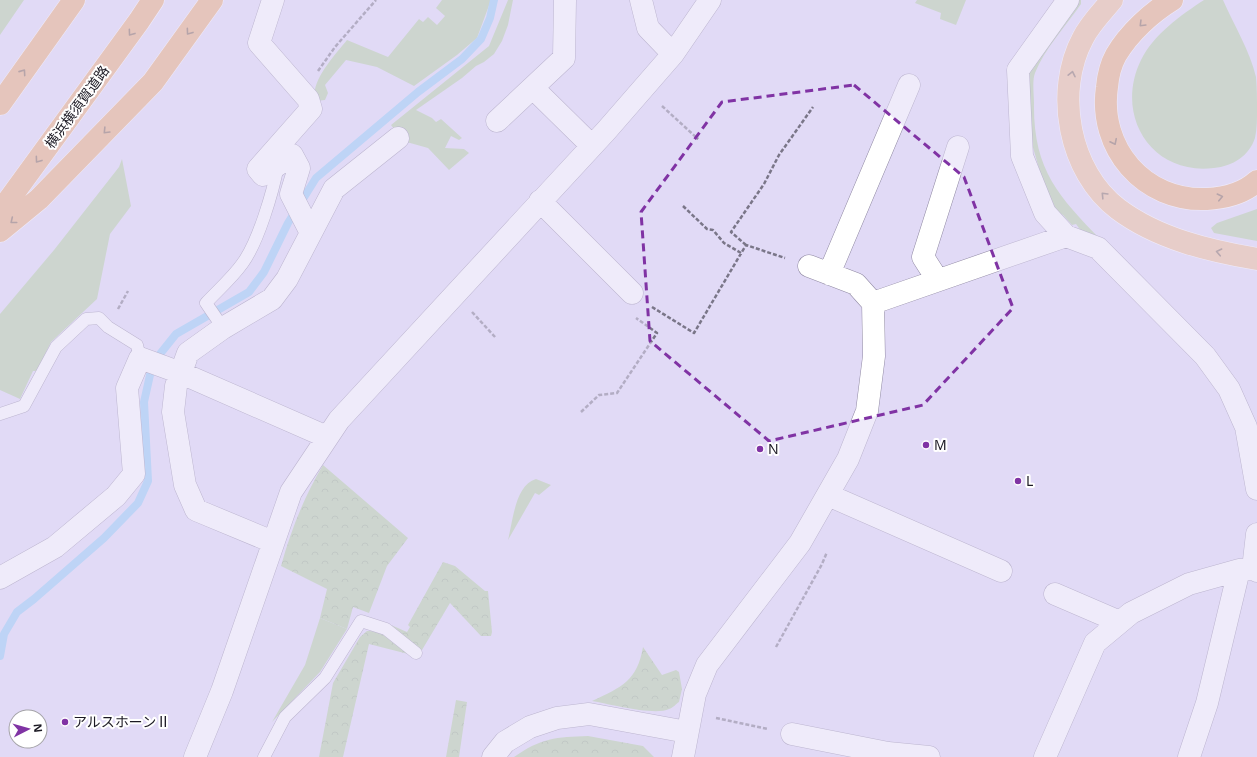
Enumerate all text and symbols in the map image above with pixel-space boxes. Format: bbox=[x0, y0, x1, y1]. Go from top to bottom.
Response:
one-way arrow bbox=[1139, 19, 1147, 27]
one-way arrow bbox=[187, 27, 194, 34]
one-way arrow bbox=[129, 28, 136, 35]
street label: 横浜横須賀道路 bbox=[40, 61, 113, 152]
one-way arrow bbox=[18, 69, 25, 76]
one-way arrow bbox=[1067, 71, 1075, 77]
one-way arrow bbox=[103, 126, 111, 134]
one-way arrow bbox=[1109, 137, 1117, 145]
one-way arrow bbox=[36, 156, 43, 163]
one-way arrow bbox=[1101, 192, 1109, 200]
one-way arrow bbox=[1217, 194, 1223, 202]
one-way arrow bbox=[10, 216, 17, 223]
one-way arrow bbox=[1216, 248, 1222, 256]
place label: M bbox=[934, 435, 947, 454]
place label: N bbox=[768, 439, 779, 458]
marker: M bbox=[921, 440, 931, 450]
marker: N bbox=[755, 444, 765, 454]
place label: L bbox=[1026, 471, 1033, 490]
marker: L bbox=[1013, 476, 1023, 486]
north arrow bbox=[8, 709, 48, 749]
place label: アルスホーンⅡ bbox=[73, 712, 170, 731]
marker: アルスホーンⅡ bbox=[60, 717, 70, 727]
text: N bbox=[31, 723, 46, 733]

